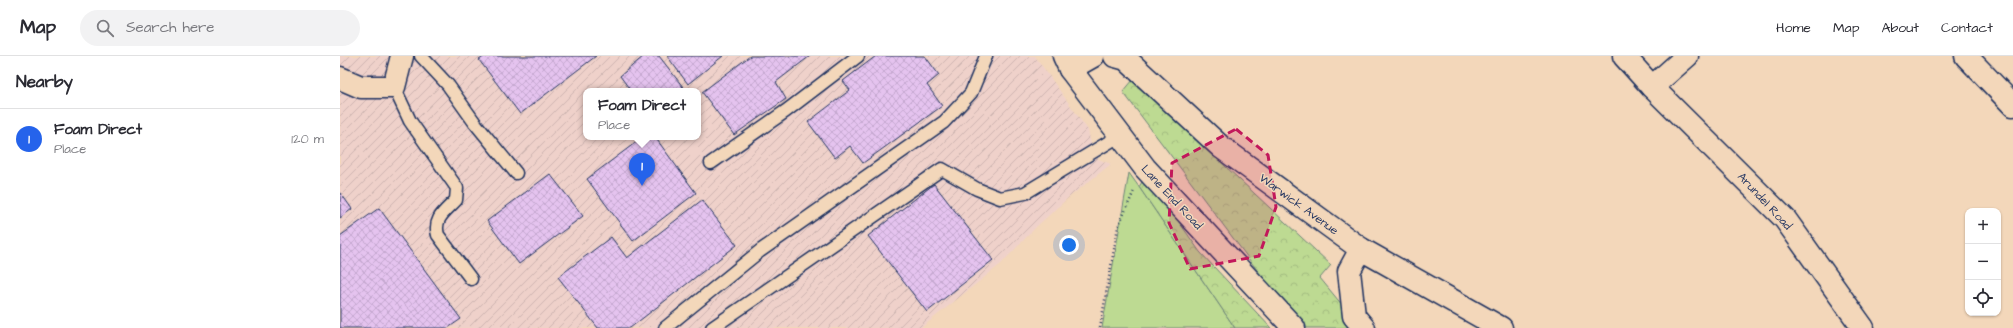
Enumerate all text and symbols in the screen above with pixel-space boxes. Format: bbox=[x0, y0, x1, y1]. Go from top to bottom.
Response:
search box bbox=[80, 10, 360, 46]
text: Map bbox=[20, 14, 56, 41]
icon: search bbox=[94, 17, 116, 39]
text: Search here bbox=[126, 17, 215, 38]
text: Home bbox=[1776, 18, 1811, 38]
text: Map bbox=[1833, 18, 1859, 38]
text: About bbox=[1881, 18, 1919, 38]
text: Contact bbox=[1941, 18, 1993, 38]
text: Nearby bbox=[16, 70, 73, 94]
popup bbox=[583, 88, 701, 140]
text: Foam Direct bbox=[598, 95, 686, 116]
text: Place bbox=[598, 116, 630, 134]
text: Foam Direct bbox=[54, 119, 142, 140]
text: 1 bbox=[28, 130, 30, 148]
text: 120 m bbox=[291, 130, 324, 148]
text: Place bbox=[54, 140, 86, 158]
pin: 1 bbox=[629, 153, 655, 186]
street label: Lane End Road bbox=[1137, 161, 1206, 234]
street label: Arundel Road bbox=[1733, 169, 1796, 234]
street label: Warwick Avenue bbox=[1256, 170, 1342, 239]
map controls bbox=[1965, 208, 2001, 316]
button: + bbox=[1965, 208, 2001, 244]
your location bbox=[1059, 235, 1079, 255]
button: − bbox=[1965, 244, 2001, 280]
button: locate bbox=[1965, 280, 2001, 316]

